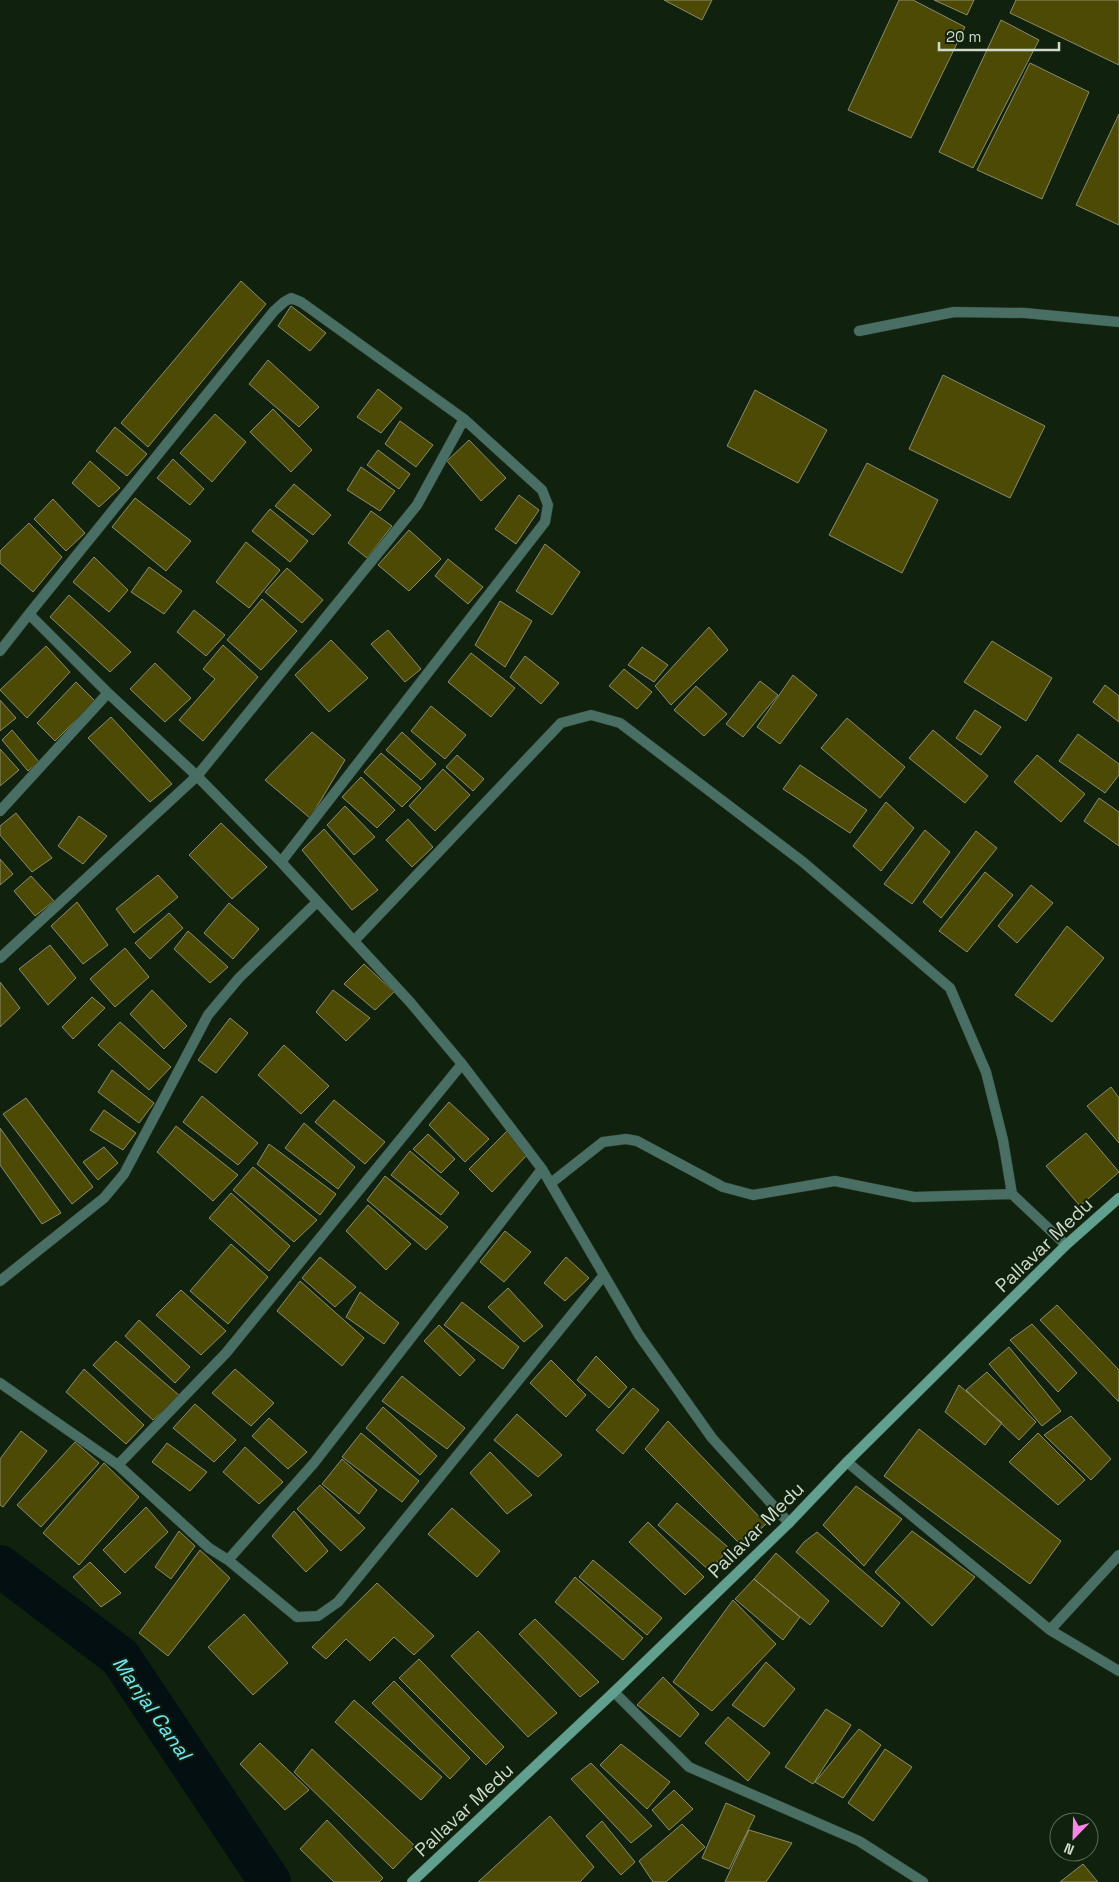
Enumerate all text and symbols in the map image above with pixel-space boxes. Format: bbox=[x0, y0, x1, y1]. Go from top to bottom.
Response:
scale bar bbox=[939, 20, 1059, 52]
text: 20 m bbox=[946, 27, 981, 46]
street label: Pallavar Medu bbox=[990, 1192, 1098, 1298]
street label: Pallavar Medu bbox=[702, 1476, 810, 1584]
water label: Manjal Canal bbox=[107, 1651, 198, 1767]
street label: Pallavar Medu bbox=[409, 1758, 519, 1862]
north arrow bbox=[1049, 1812, 1099, 1862]
text: N bbox=[1061, 1839, 1077, 1859]

